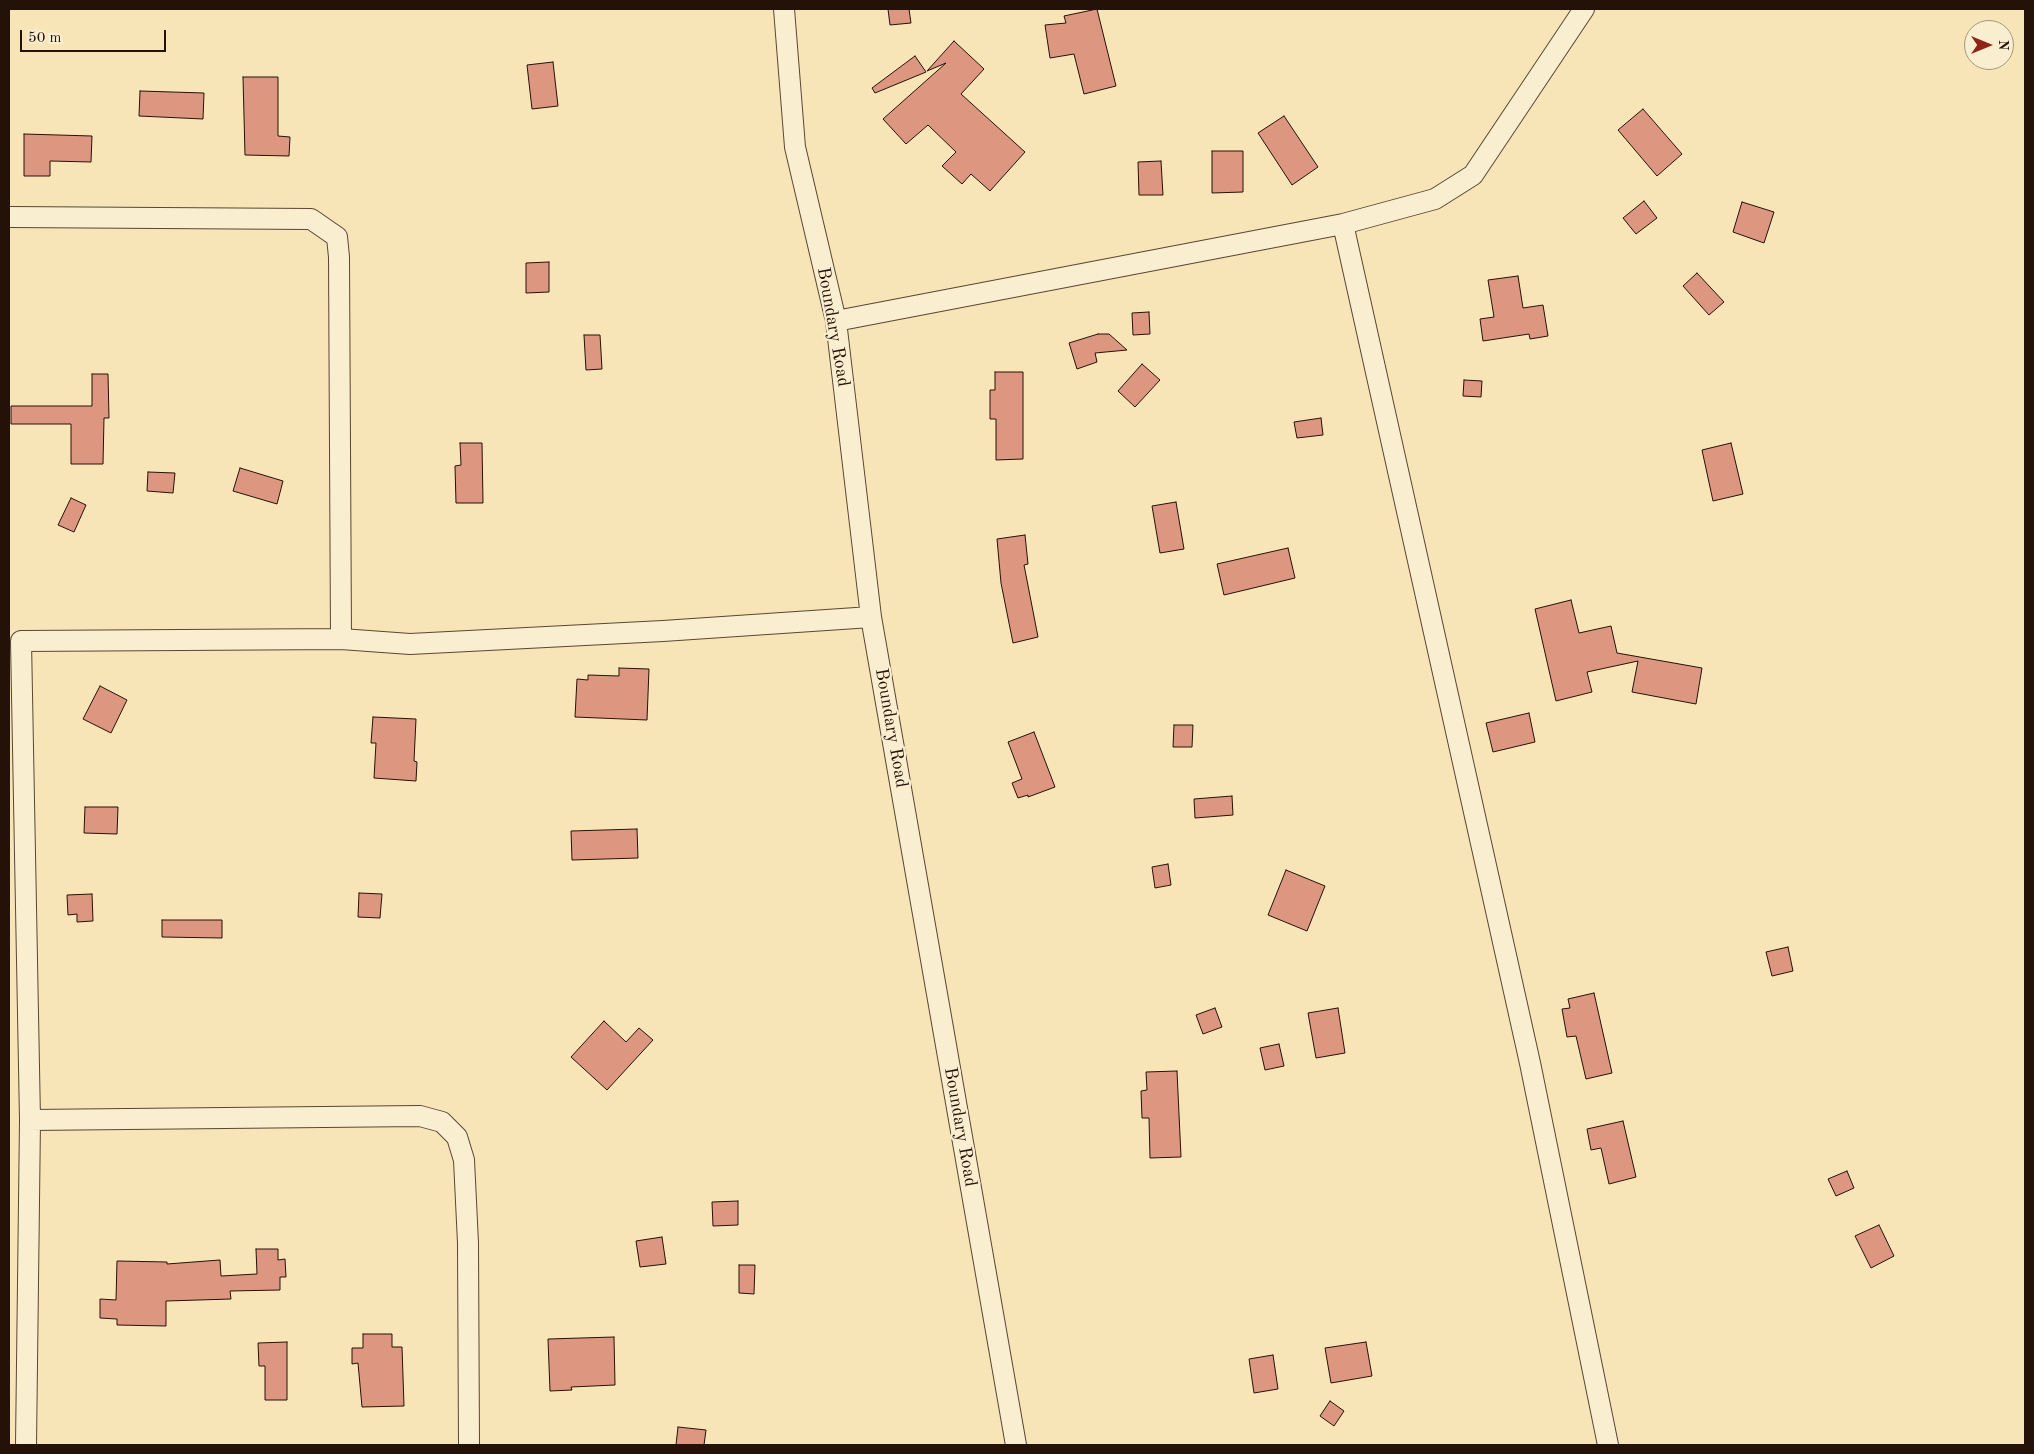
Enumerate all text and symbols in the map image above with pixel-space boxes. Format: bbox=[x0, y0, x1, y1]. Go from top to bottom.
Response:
scale bar bbox=[22, 20, 169, 52]
north arrow bbox=[1964, 20, 2014, 70]
text: 50 m bbox=[28, 31, 62, 46]
text: N bbox=[1996, 40, 2010, 50]
street label: Boundary Road bbox=[812, 266, 854, 388]
street label: Boundary Road bbox=[870, 667, 912, 789]
street label: Boundary Road bbox=[939, 1066, 981, 1188]

